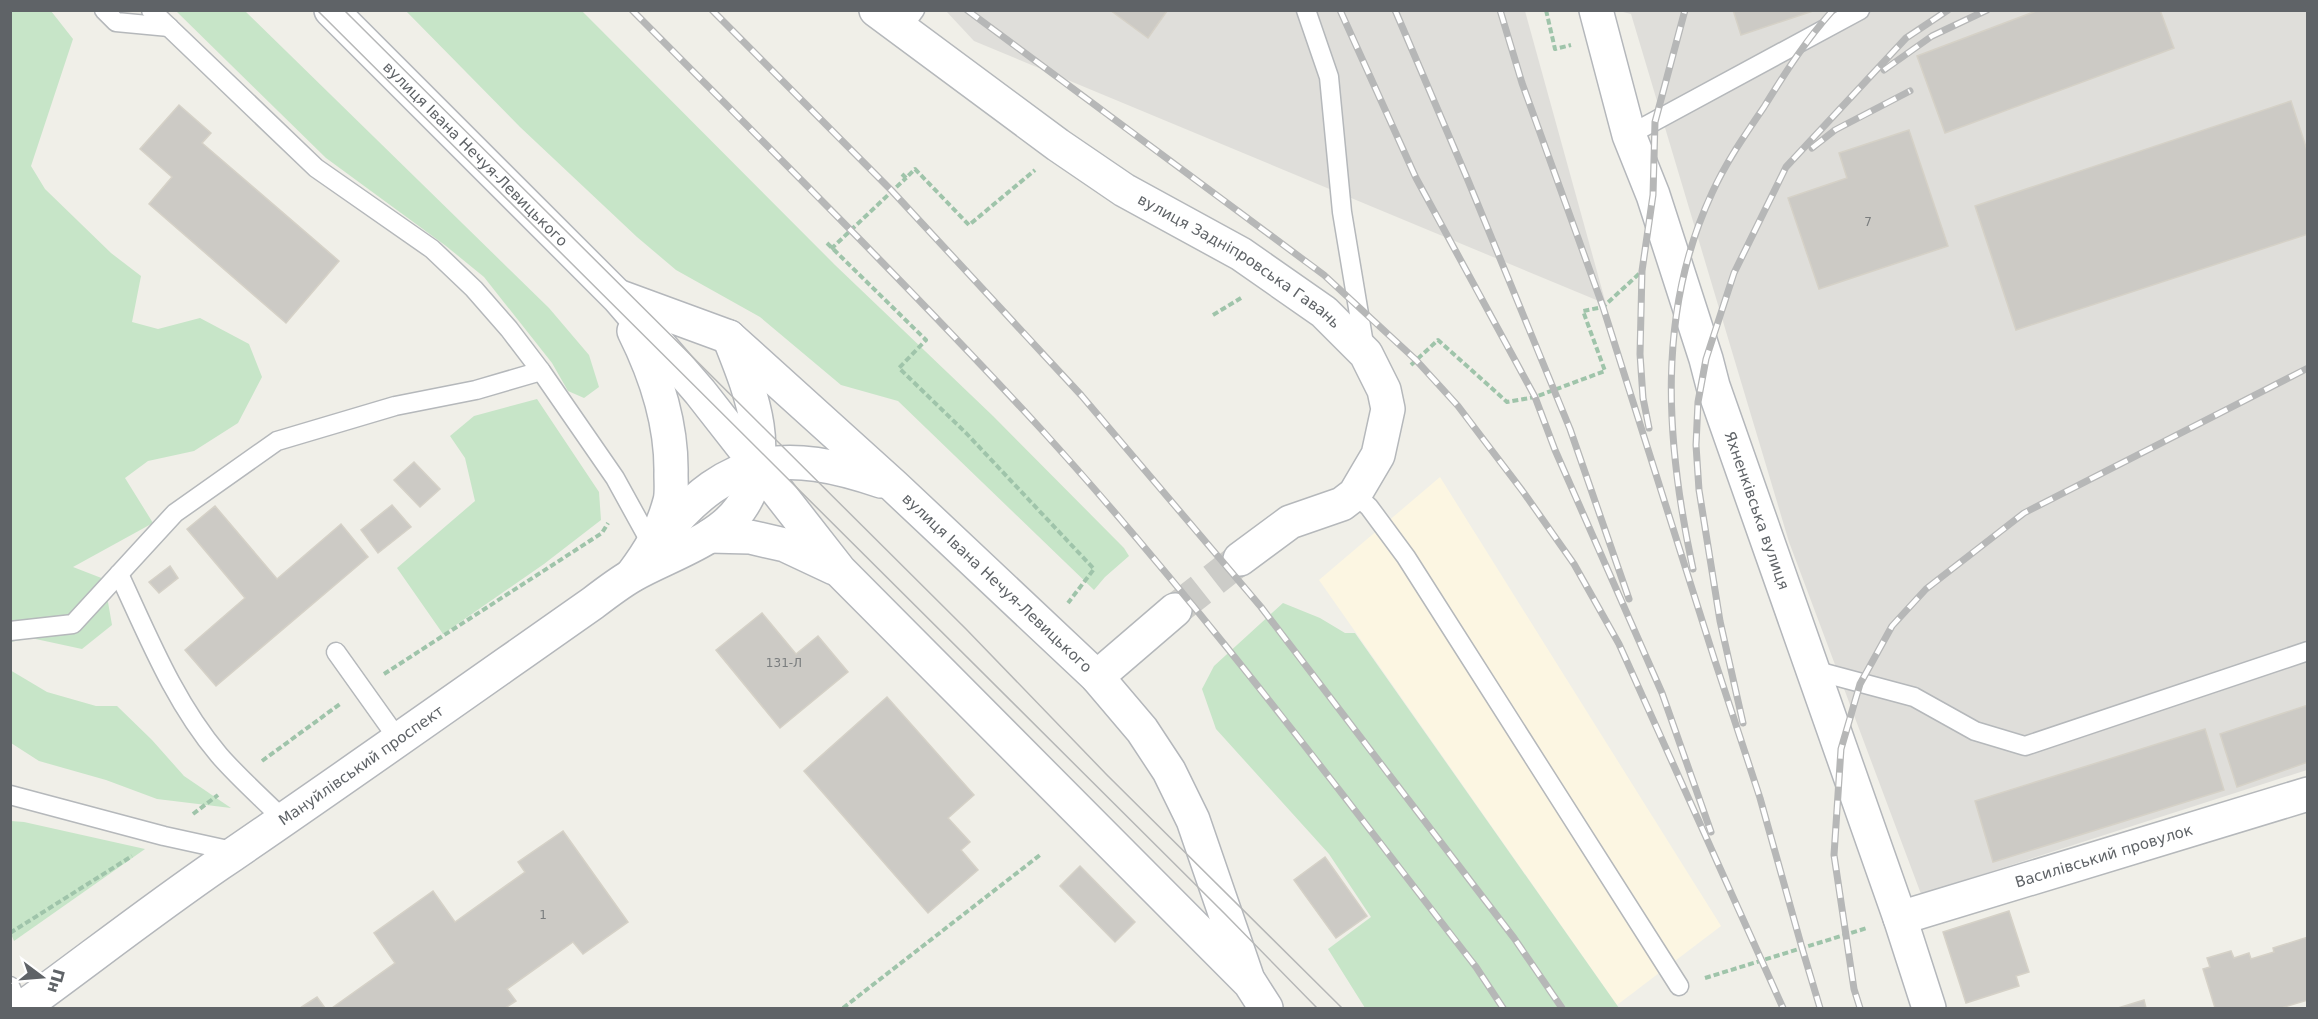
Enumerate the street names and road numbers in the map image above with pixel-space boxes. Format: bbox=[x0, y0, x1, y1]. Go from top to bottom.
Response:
street label: вулиця Івана Нечуя-Левицького bbox=[379, 58, 571, 250]
street label: вулиця Задніпровська Гавань bbox=[1135, 190, 1344, 332]
street label: Яхненківська вулиця bbox=[1721, 429, 1793, 592]
street label: вулиця Івана Нечуя-Левицького bbox=[899, 490, 1096, 676]
street label: Мануйлівський проспект bbox=[275, 702, 448, 829]
street label: Василівський провулок bbox=[2013, 821, 2195, 892]

